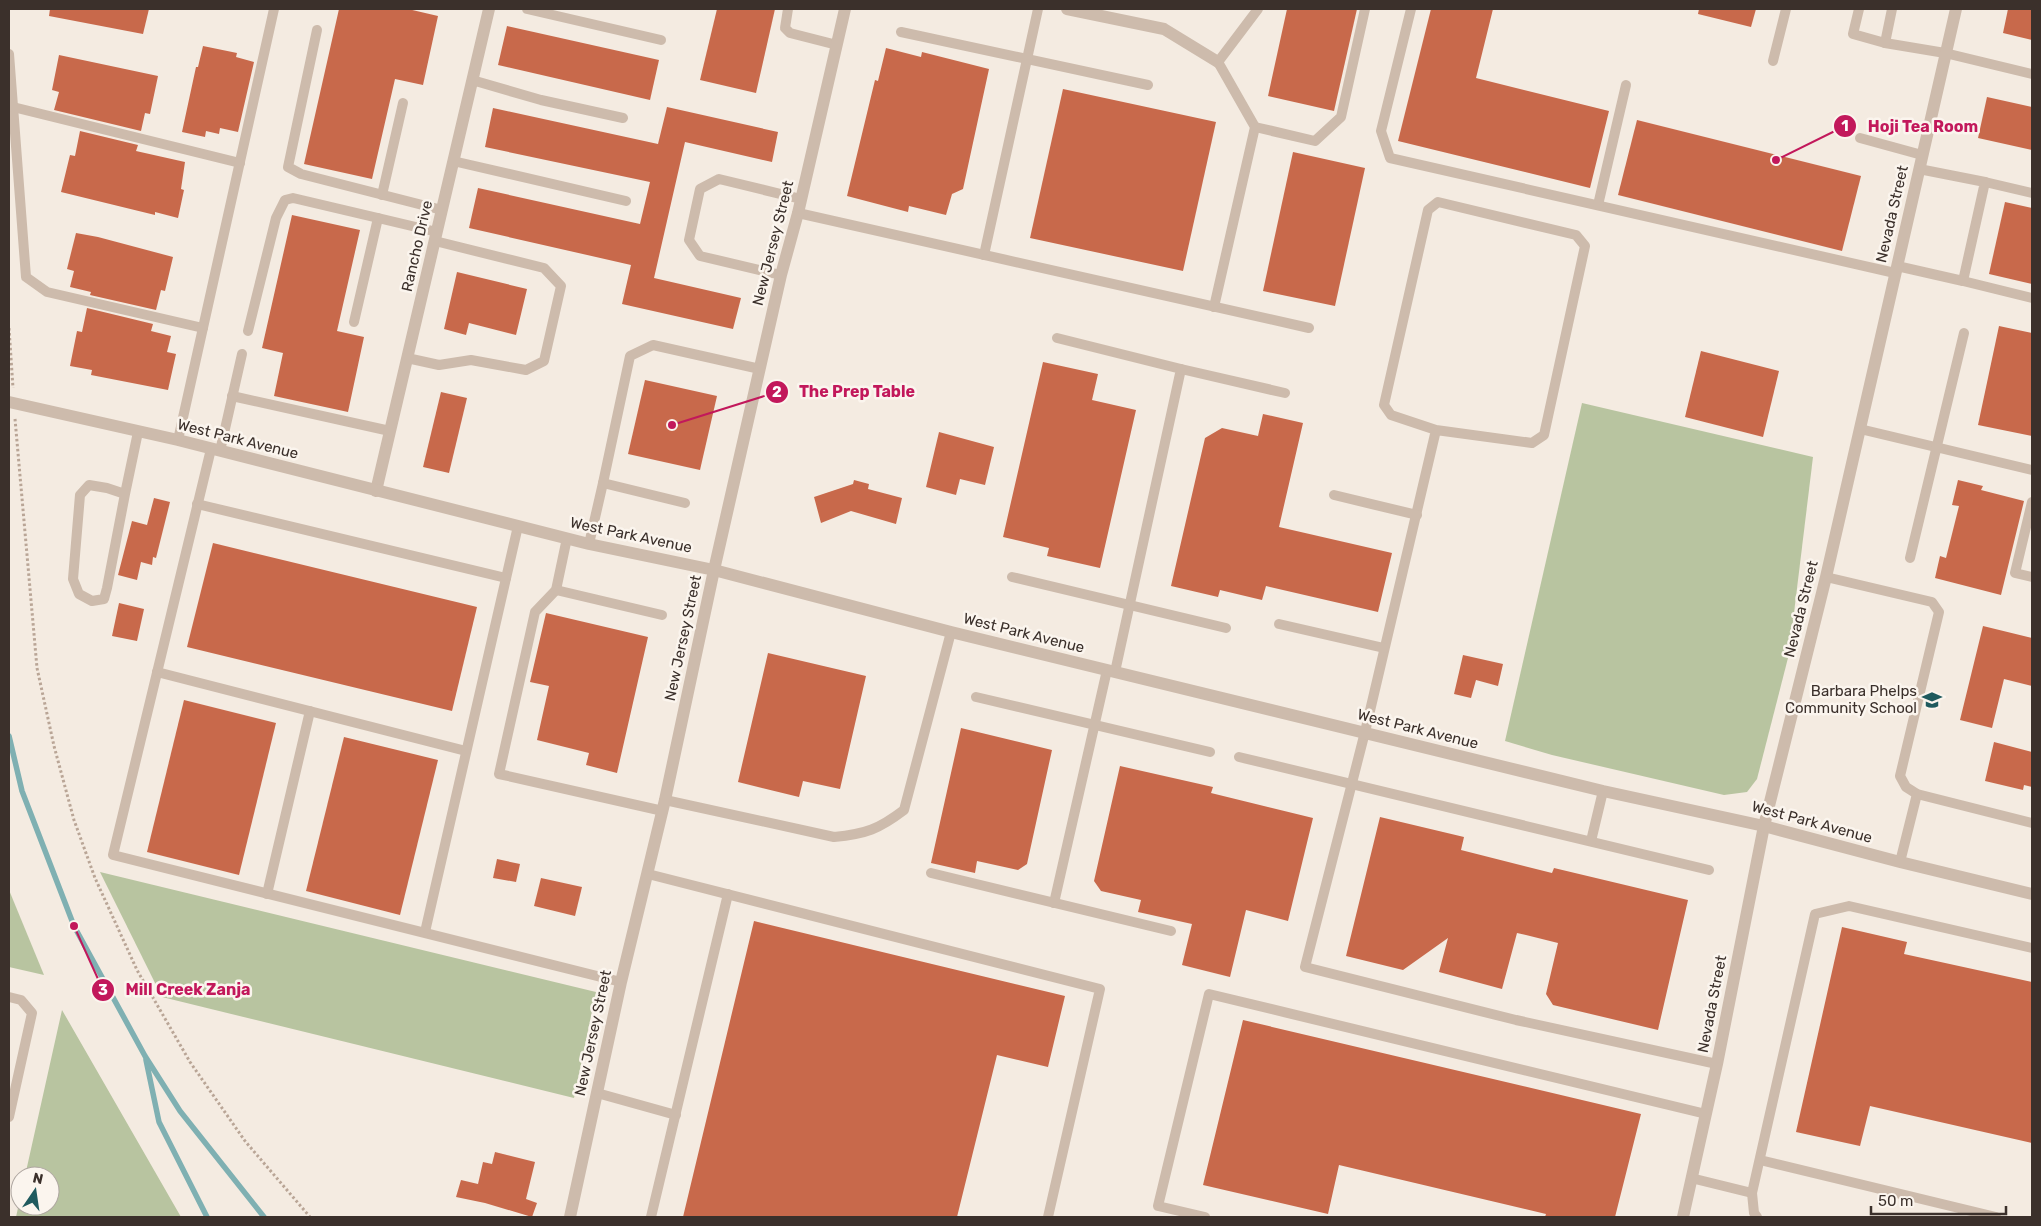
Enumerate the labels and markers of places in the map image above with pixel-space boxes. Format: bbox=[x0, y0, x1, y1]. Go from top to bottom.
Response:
callout: Hoji Tea Room bbox=[1833, 111, 1988, 142]
callout: The Prep Table bbox=[764, 376, 925, 407]
place label: Barbara Phelps Community School bbox=[1785, 682, 1917, 717]
school or university icon: Barbara Phelps Community School bbox=[1921, 689, 1943, 711]
callout: Mill Creek Zanja bbox=[90, 974, 260, 1005]

